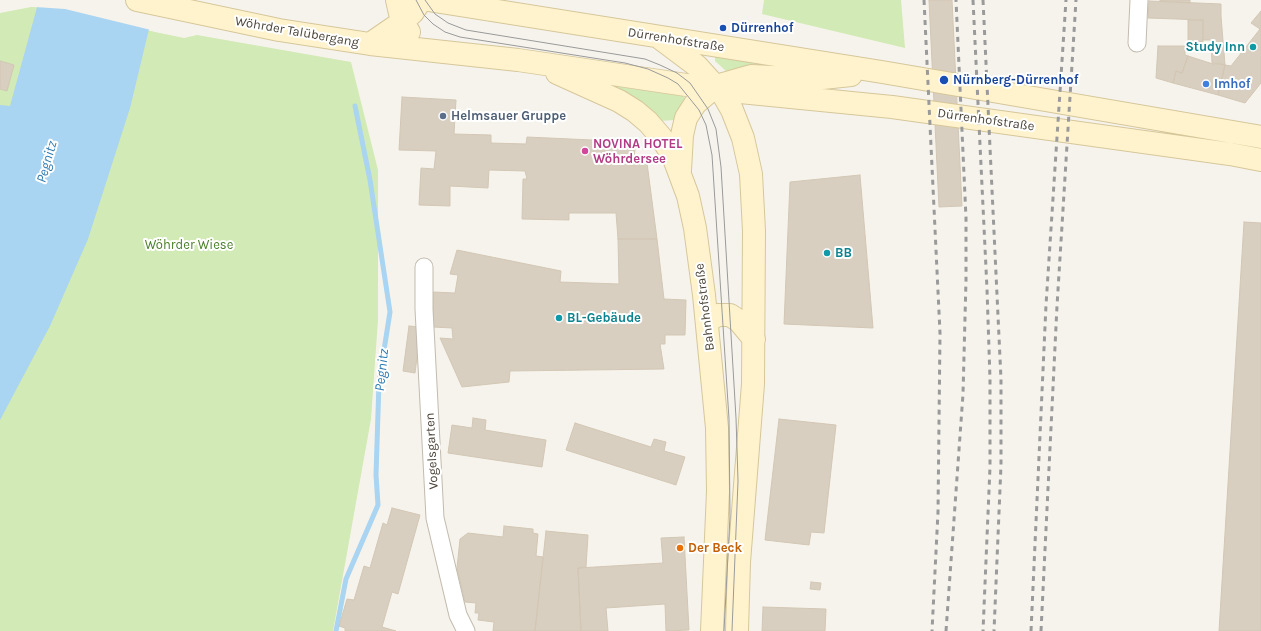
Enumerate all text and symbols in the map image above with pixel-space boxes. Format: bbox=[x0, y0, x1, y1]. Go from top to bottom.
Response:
street label: Wöhrder Talübergang bbox=[234, 13, 360, 51]
place label: Dürrenhof bbox=[731, 20, 794, 36]
marker: Dürrenhof bbox=[718, 23, 728, 33]
street label: Dürrenhofstraße bbox=[627, 25, 725, 55]
place label: Study Inn bbox=[1185, 39, 1245, 55]
marker: Study Inn bbox=[1248, 42, 1258, 52]
place label: Nürnberg-Dürrenhof bbox=[953, 72, 1078, 88]
marker: Nürnberg-Dürrenhof bbox=[938, 74, 950, 86]
place label: Imhof bbox=[1214, 76, 1251, 92]
marker: Imhof bbox=[1201, 79, 1211, 89]
street label: Dürrenhofstraße bbox=[937, 105, 1035, 135]
place label: Helmsauer Gruppe bbox=[451, 108, 566, 124]
marker: Helmsauer Gruppe bbox=[438, 111, 448, 121]
place label: NOVINA HOTEL Wöhrdersee bbox=[593, 136, 683, 167]
water label: Pegnitz bbox=[33, 139, 61, 185]
marker: NOVINA HOTEL Wöhrdersee bbox=[580, 146, 590, 156]
park label: Wöhrder Wiese bbox=[145, 237, 233, 253]
place label: BB bbox=[835, 245, 852, 261]
marker: BB bbox=[822, 248, 832, 258]
street label: Bahnhofstraße bbox=[692, 262, 718, 352]
place label: BL-Gebäude bbox=[567, 310, 641, 326]
marker: BL-Gebäude bbox=[554, 313, 564, 323]
water label: Pegnitz bbox=[371, 348, 393, 392]
street label: Vogelsgarten bbox=[422, 412, 442, 490]
place label: Der Beck bbox=[688, 540, 742, 556]
marker: Der Beck bbox=[675, 543, 685, 553]

